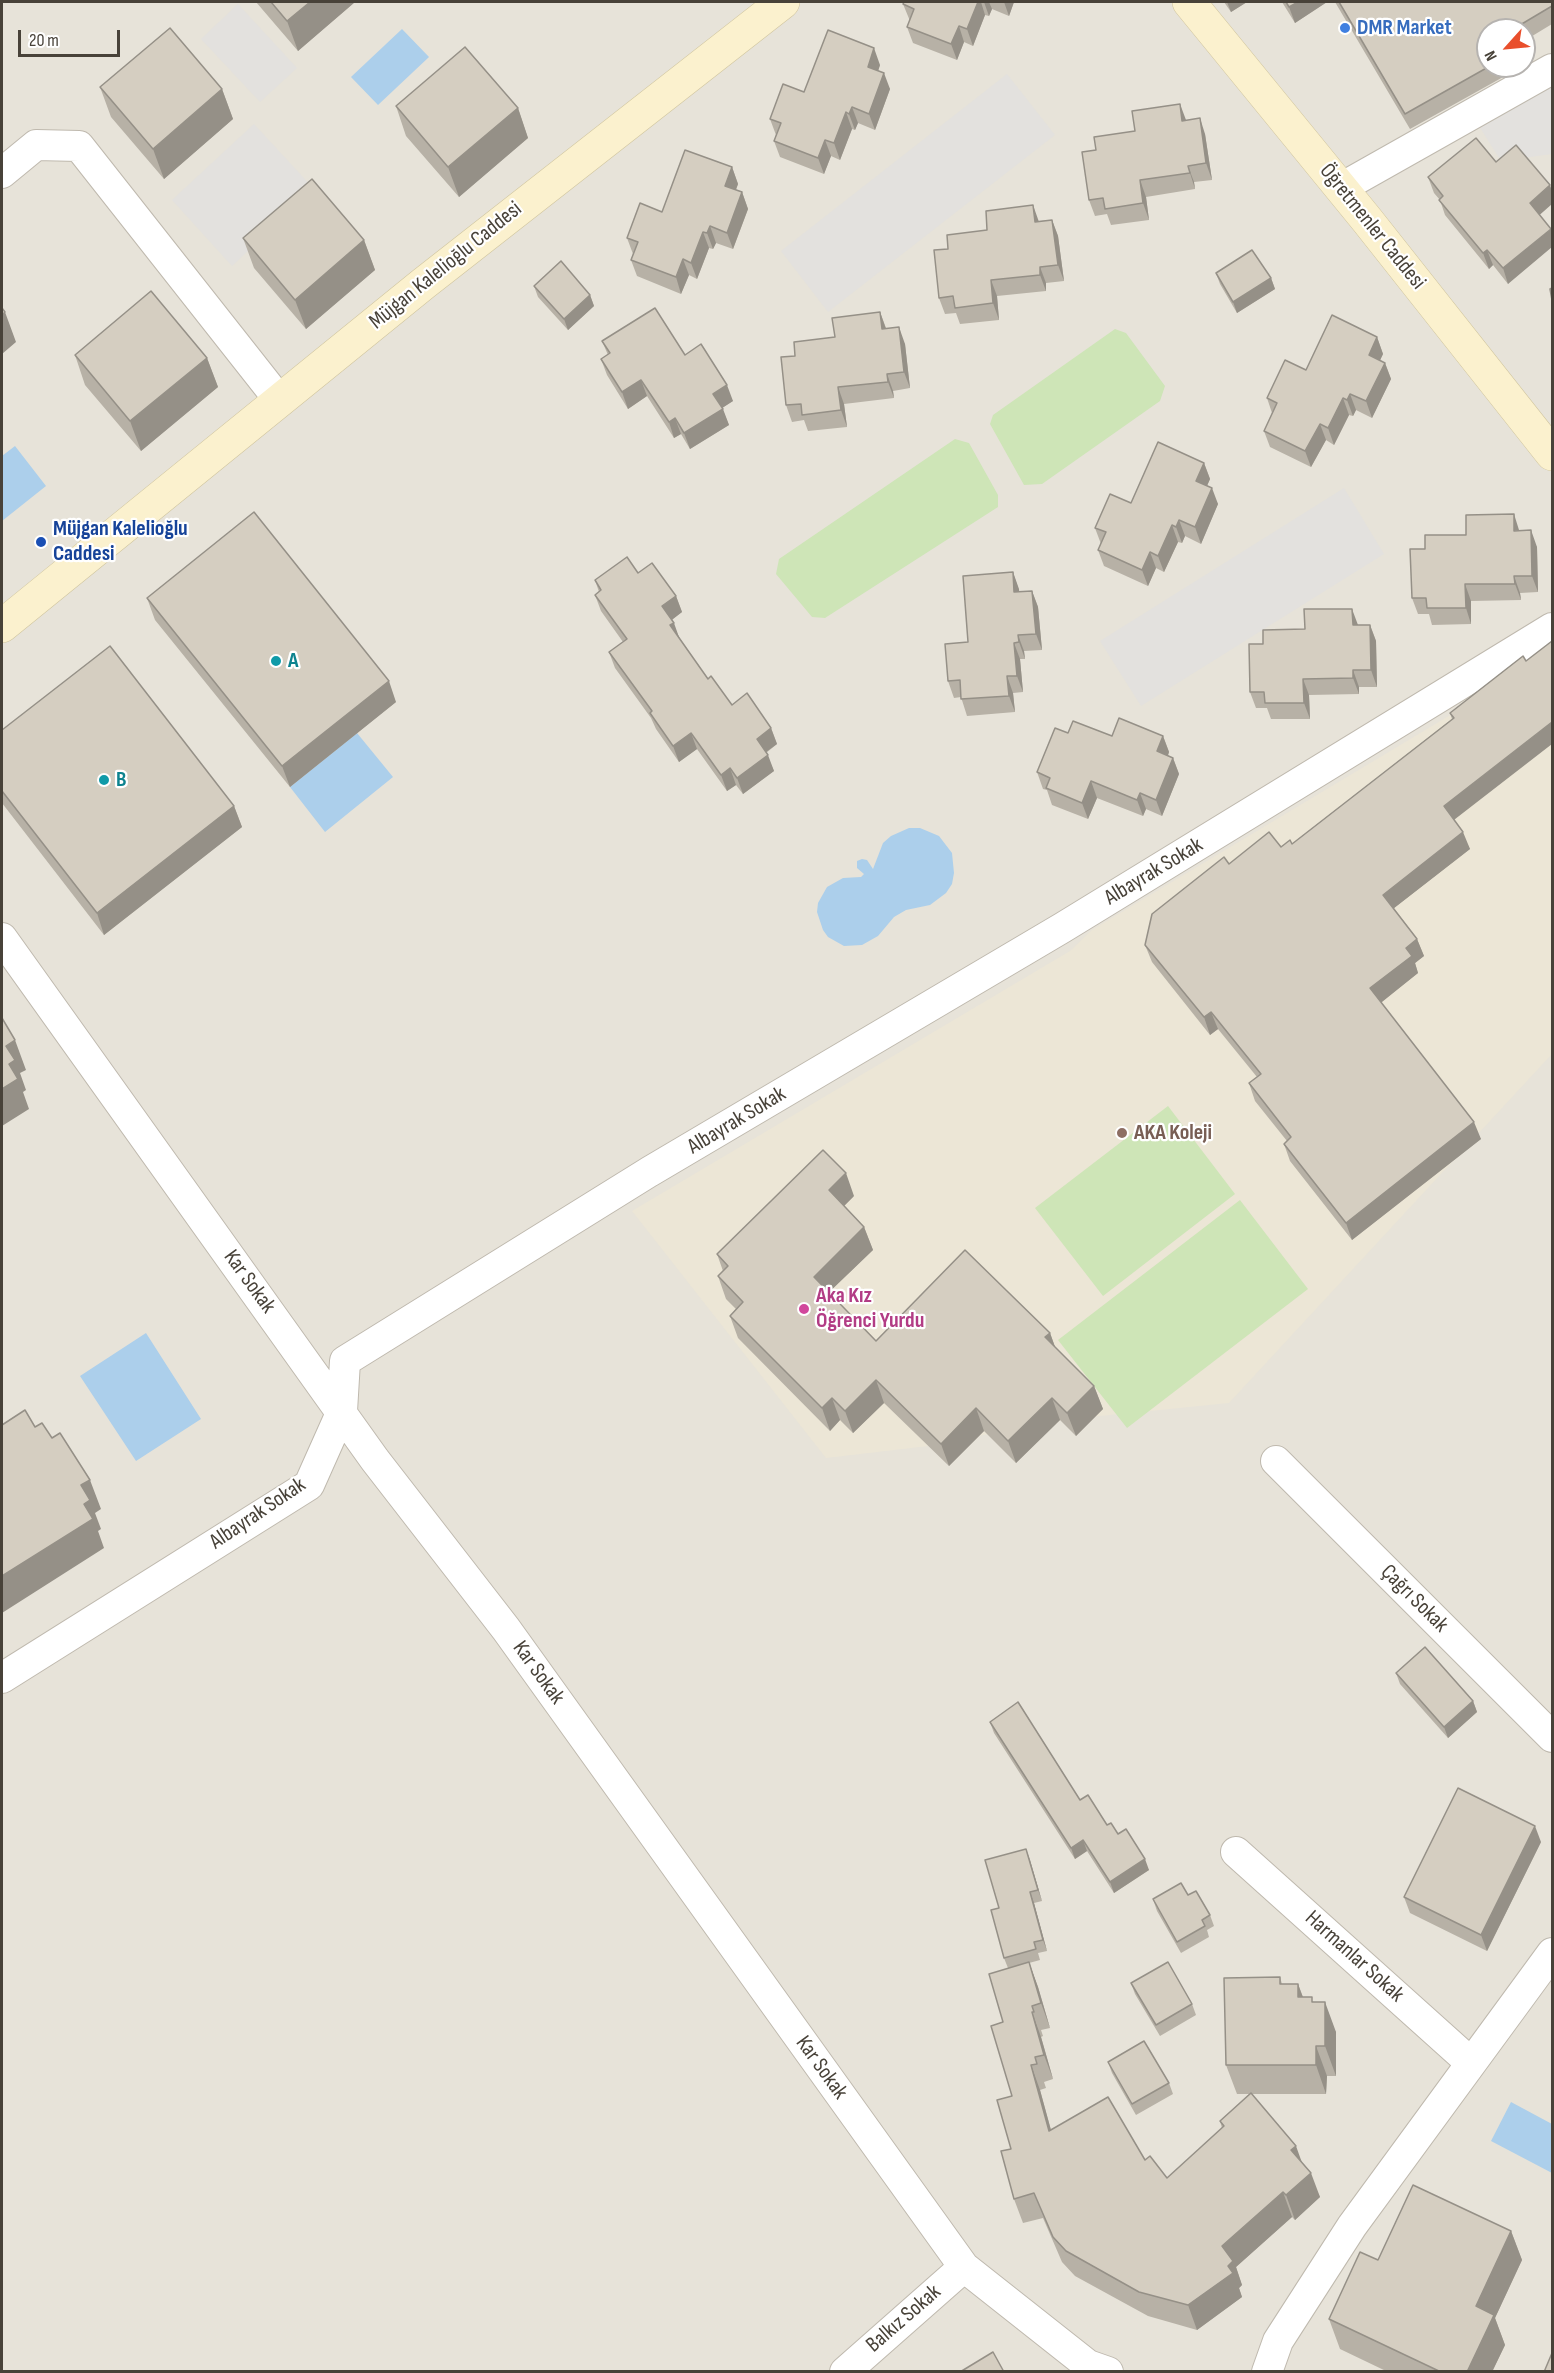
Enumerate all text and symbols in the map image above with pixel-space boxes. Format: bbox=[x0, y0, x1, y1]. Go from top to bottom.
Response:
place label: DMR Market bbox=[1357, 15, 1452, 41]
scale bar bbox=[21, 18, 123, 56]
north arrow bbox=[1476, 18, 1536, 78]
marker: DMR Market bbox=[1338, 21, 1352, 35]
text: 20 m bbox=[29, 30, 59, 51]
text: N bbox=[1481, 47, 1502, 64]
street label: Öğretmenler Caddesi bbox=[1313, 159, 1431, 295]
street label: Müjgan Kalelioğlu Caddesi bbox=[364, 196, 528, 336]
place label: Müjgan Kalelioğlu Caddesi bbox=[53, 516, 188, 568]
marker: Müjgan Kalelioğlu Caddesi bbox=[34, 535, 48, 549]
place label: A bbox=[288, 648, 298, 674]
marker: A bbox=[269, 654, 283, 668]
place label: B bbox=[116, 767, 126, 793]
marker: B bbox=[97, 773, 111, 787]
street label: Albayrak Sokak bbox=[1100, 832, 1208, 912]
street label: Albayrak Sokak bbox=[683, 1081, 791, 1161]
place label: AKA Koleji bbox=[1134, 1120, 1212, 1146]
marker: AKA Koleji bbox=[1115, 1126, 1129, 1140]
street label: Kar Sokak bbox=[217, 1245, 281, 1319]
place label: Aka Kız Öğrenci Yurdu bbox=[816, 1283, 924, 1334]
marker: Aka Kız Öğrenci Yurdu bbox=[797, 1302, 811, 1316]
street label: Albayrak Sokak bbox=[205, 1472, 311, 1556]
street label: Çağrı Sokak bbox=[1375, 1560, 1453, 1638]
street label: Kar Sokak bbox=[506, 1636, 570, 1710]
street label: Harmanlar Sokak bbox=[1299, 1906, 1409, 2008]
street label: Kar Sokak bbox=[789, 2031, 853, 2105]
street label: Balkız Sokak bbox=[861, 2279, 947, 2359]

